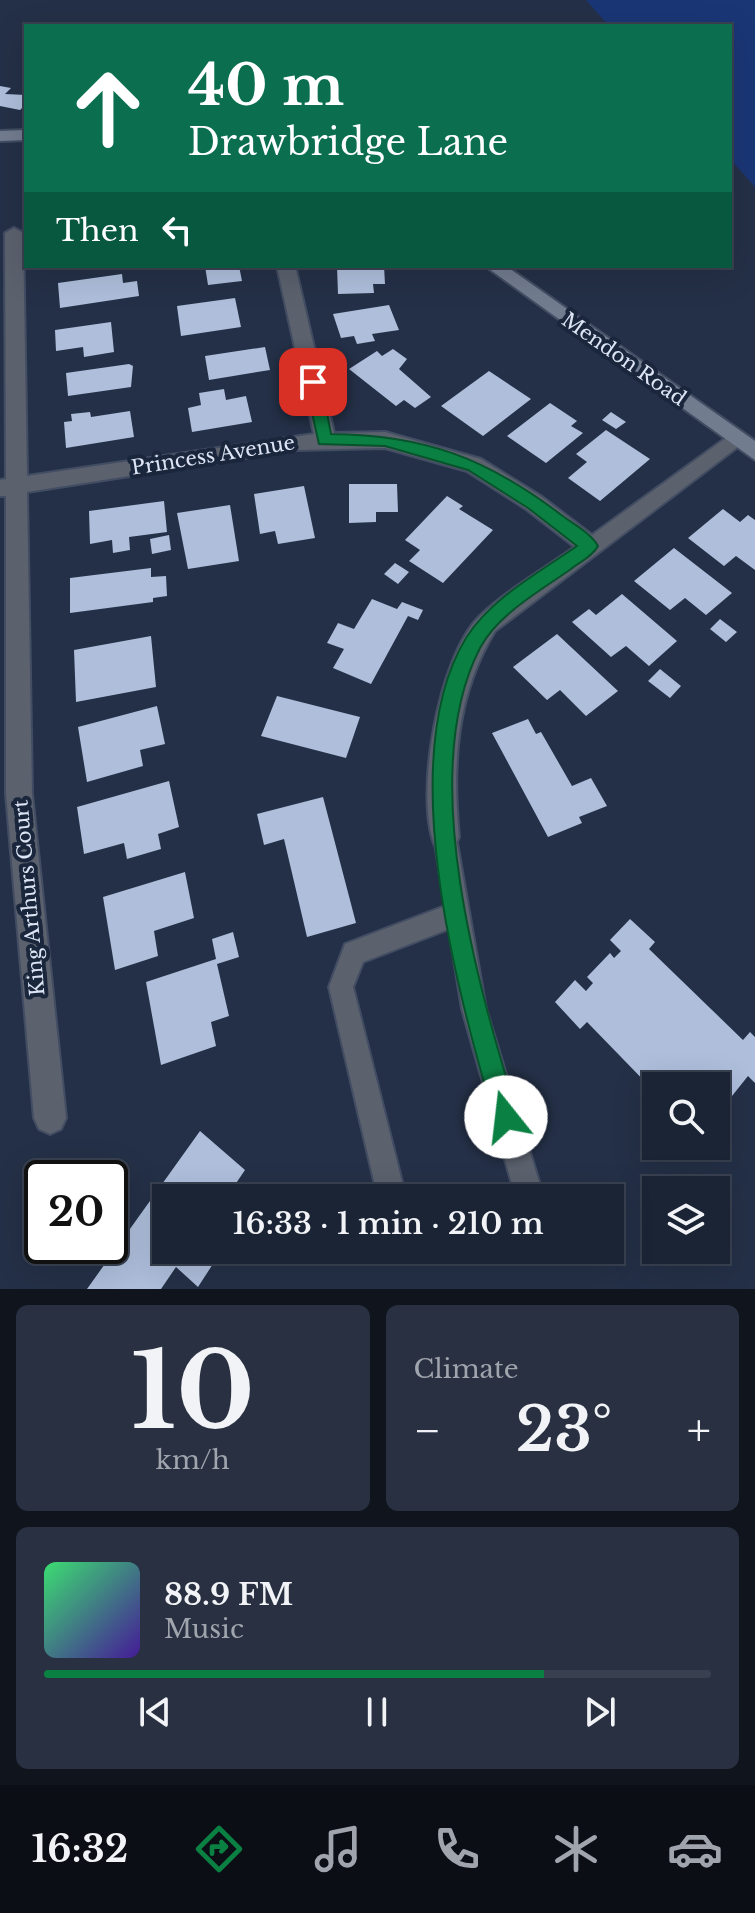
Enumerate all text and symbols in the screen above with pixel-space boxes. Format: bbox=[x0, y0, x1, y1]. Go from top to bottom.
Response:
text: 40 m bbox=[188, 51, 344, 120]
icon: ahead bbox=[56, 56, 160, 160]
text: Drawbridge Lane bbox=[188, 120, 508, 165]
icon: left bbox=[155, 208, 199, 252]
text: Then bbox=[56, 212, 139, 249]
street label: Mendon Road bbox=[557, 307, 691, 411]
pin bbox=[279, 348, 347, 416]
icon: arrive bbox=[291, 360, 335, 404]
street label: Princess Avenue bbox=[129, 430, 297, 480]
street label: King Arthurs Court bbox=[8, 799, 50, 997]
map controls bbox=[642, 1072, 730, 1264]
button: search bbox=[642, 1072, 730, 1160]
position arrow bbox=[464, 1075, 548, 1159]
speed limit sign: 20 bbox=[24, 1160, 128, 1264]
button: layers bbox=[642, 1176, 730, 1264]
text: 16:33 · 1 min · 210 m bbox=[232, 1205, 544, 1242]
text: 10 bbox=[131, 1327, 255, 1456]
text: Climate bbox=[414, 1353, 519, 1385]
text: 23° bbox=[516, 1393, 612, 1467]
text: − bbox=[414, 1403, 441, 1458]
text: + bbox=[687, 1403, 711, 1458]
text: km/h bbox=[156, 1444, 230, 1476]
text: 88.9 FM bbox=[164, 1576, 293, 1613]
text: Music bbox=[164, 1613, 244, 1645]
icon: previous bbox=[133, 1690, 177, 1734]
icon: pause bbox=[355, 1690, 399, 1734]
icon: next bbox=[578, 1690, 622, 1734]
icon: directions bbox=[191, 1821, 247, 1877]
icon: music bbox=[310, 1821, 366, 1877]
icon: phone bbox=[429, 1821, 485, 1877]
icon: climate bbox=[548, 1821, 604, 1877]
icon: car bbox=[667, 1821, 723, 1877]
text: 16:32 bbox=[32, 1827, 128, 1872]

